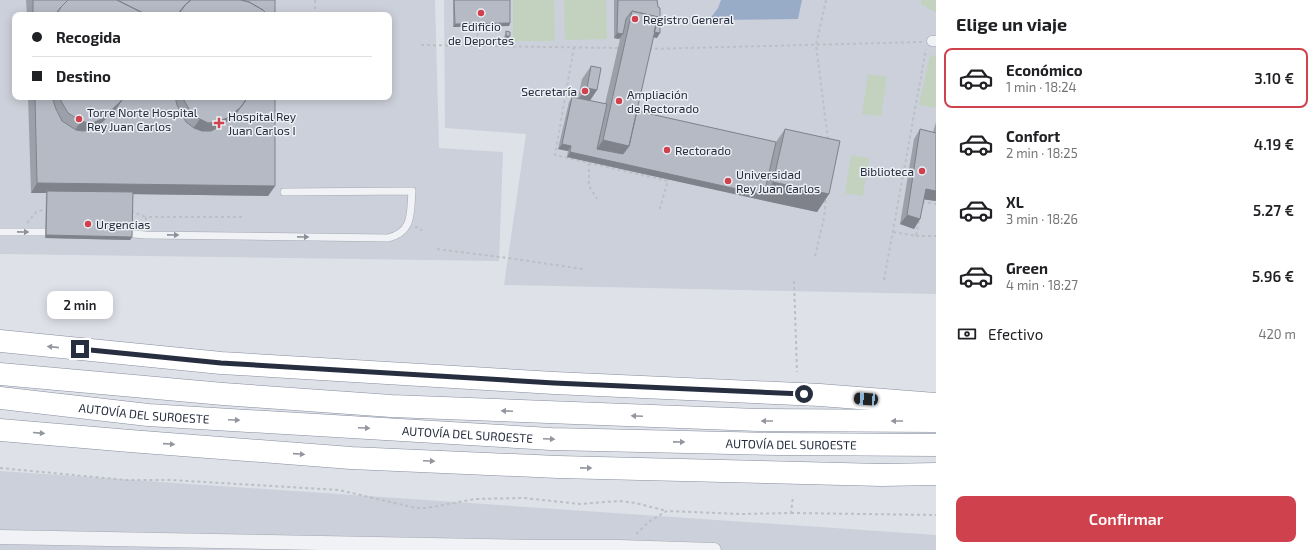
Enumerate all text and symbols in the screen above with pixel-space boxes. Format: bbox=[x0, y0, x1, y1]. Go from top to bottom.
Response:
marker: Edificio de Deportes bbox=[476, 8, 486, 18]
place label: Registro General bbox=[643, 12, 734, 26]
text: Elige un viaje bbox=[956, 13, 1067, 35]
marker: Registro General bbox=[630, 14, 640, 24]
place label: Edificio de Deportes bbox=[448, 19, 514, 47]
text: Recogida bbox=[56, 28, 121, 46]
icon: car bbox=[958, 60, 994, 96]
text: Económico bbox=[1006, 61, 1083, 79]
text: Destino bbox=[56, 67, 111, 85]
text: 3.10 € bbox=[1254, 69, 1294, 87]
text: 1 min · 18:24 bbox=[1006, 79, 1077, 95]
place label: Secretaría bbox=[521, 84, 577, 98]
marker: Secretaría bbox=[580, 86, 590, 96]
place label: Ampliación de Rectorado bbox=[627, 87, 699, 115]
marker: Ampliación de Rectorado bbox=[614, 96, 624, 106]
place label: Torre Norte Hospital Rey Juan Carlos bbox=[87, 105, 198, 133]
place label: Hospital Rey Juan Carlos I bbox=[228, 109, 297, 137]
marker: Torre Norte Hospital Rey Juan Carlos bbox=[74, 114, 84, 124]
marker: Hospital Rey Juan Carlos I bbox=[213, 117, 225, 129]
icon: car bbox=[958, 126, 994, 162]
text: Confort bbox=[1006, 127, 1060, 145]
text: 4.19 € bbox=[1254, 135, 1294, 153]
place label: Rectorado bbox=[675, 143, 731, 157]
marker: Rectorado bbox=[662, 145, 672, 155]
text: 2 min · 18:25 bbox=[1006, 145, 1078, 161]
place label: Biblioteca bbox=[860, 164, 914, 178]
marker: Biblioteca bbox=[917, 166, 927, 176]
place label: Universidad Rey Juan Carlos bbox=[736, 167, 820, 195]
marker: Universidad Rey Juan Carlos bbox=[723, 176, 733, 186]
icon: car bbox=[958, 192, 994, 228]
text: XL bbox=[1006, 193, 1024, 211]
text: 5.27 € bbox=[1253, 201, 1294, 219]
text: 3 min · 18:26 bbox=[1006, 211, 1078, 227]
place label: Urgencias bbox=[96, 217, 150, 231]
marker: Urgencias bbox=[83, 219, 93, 229]
one-way arrow bbox=[17, 229, 30, 235]
one-way arrow bbox=[167, 232, 180, 238]
one-way arrow bbox=[297, 234, 310, 240]
icon: car bbox=[958, 258, 994, 294]
text: Green bbox=[1006, 259, 1048, 277]
text: 5.96 € bbox=[1252, 267, 1294, 285]
text: 4 min · 18:27 bbox=[1006, 277, 1078, 293]
callout: 2 min bbox=[47, 291, 113, 319]
text: 2 min bbox=[64, 297, 96, 313]
icon: cash bbox=[956, 323, 978, 345]
text: Efectivo bbox=[988, 325, 1043, 343]
text: 420 m bbox=[1259, 326, 1296, 342]
route end bbox=[71, 340, 89, 358]
one-way arrow bbox=[47, 343, 59, 350]
route start bbox=[795, 385, 813, 403]
car bbox=[854, 392, 878, 406]
street label: AUTOVÍA DEL SUROESTE bbox=[78, 400, 210, 426]
one-way arrow bbox=[501, 407, 513, 414]
one-way arrow bbox=[630, 413, 643, 419]
one-way arrow bbox=[228, 417, 240, 424]
one-way arrow bbox=[761, 417, 773, 424]
one-way arrow bbox=[890, 418, 903, 424]
street label: AUTOVÍA DEL SUROESTE bbox=[402, 423, 534, 445]
one-way arrow bbox=[358, 424, 370, 431]
one-way arrow bbox=[33, 430, 45, 437]
one-way arrow bbox=[543, 435, 555, 442]
street label: AUTOVÍA DEL SUROESTE bbox=[726, 436, 857, 451]
one-way arrow bbox=[673, 439, 686, 445]
one-way arrow bbox=[163, 441, 175, 448]
one-way arrow bbox=[293, 451, 305, 458]
one-way arrow bbox=[423, 458, 435, 465]
one-way arrow bbox=[580, 464, 592, 471]
button: Confirmar bbox=[956, 496, 1296, 542]

